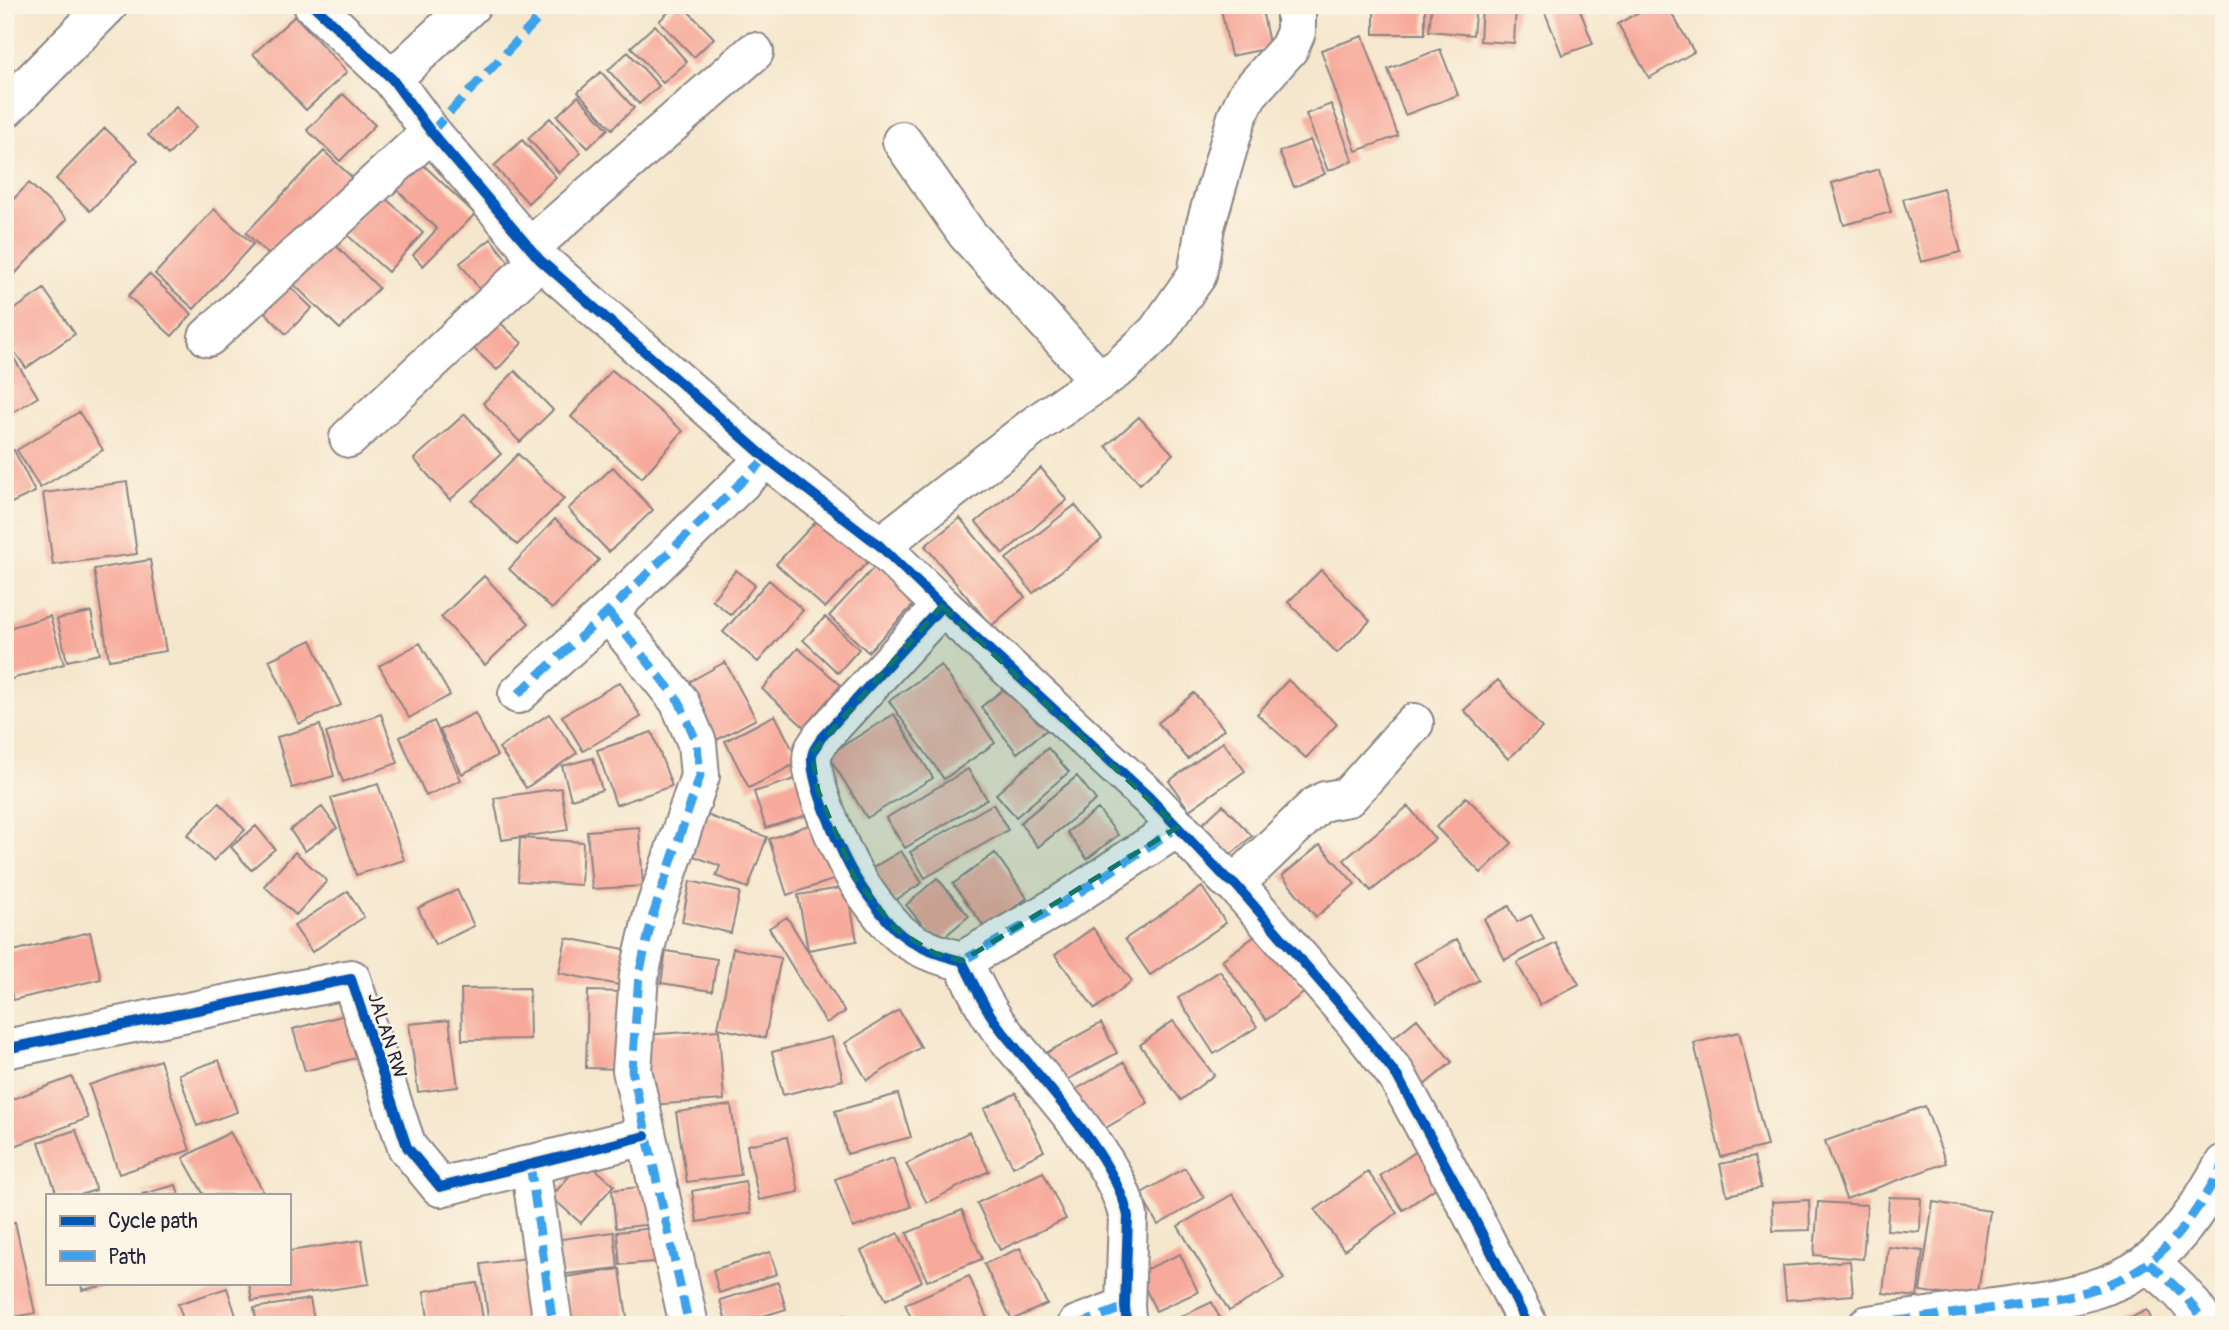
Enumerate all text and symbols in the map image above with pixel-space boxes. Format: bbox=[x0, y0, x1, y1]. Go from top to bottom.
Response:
street label: JALAN RW bbox=[362, 989, 412, 1081]
legend bbox=[46, 1194, 290, 1284]
text: Cycle path bbox=[108, 1208, 198, 1235]
text: Path bbox=[108, 1244, 146, 1271]

